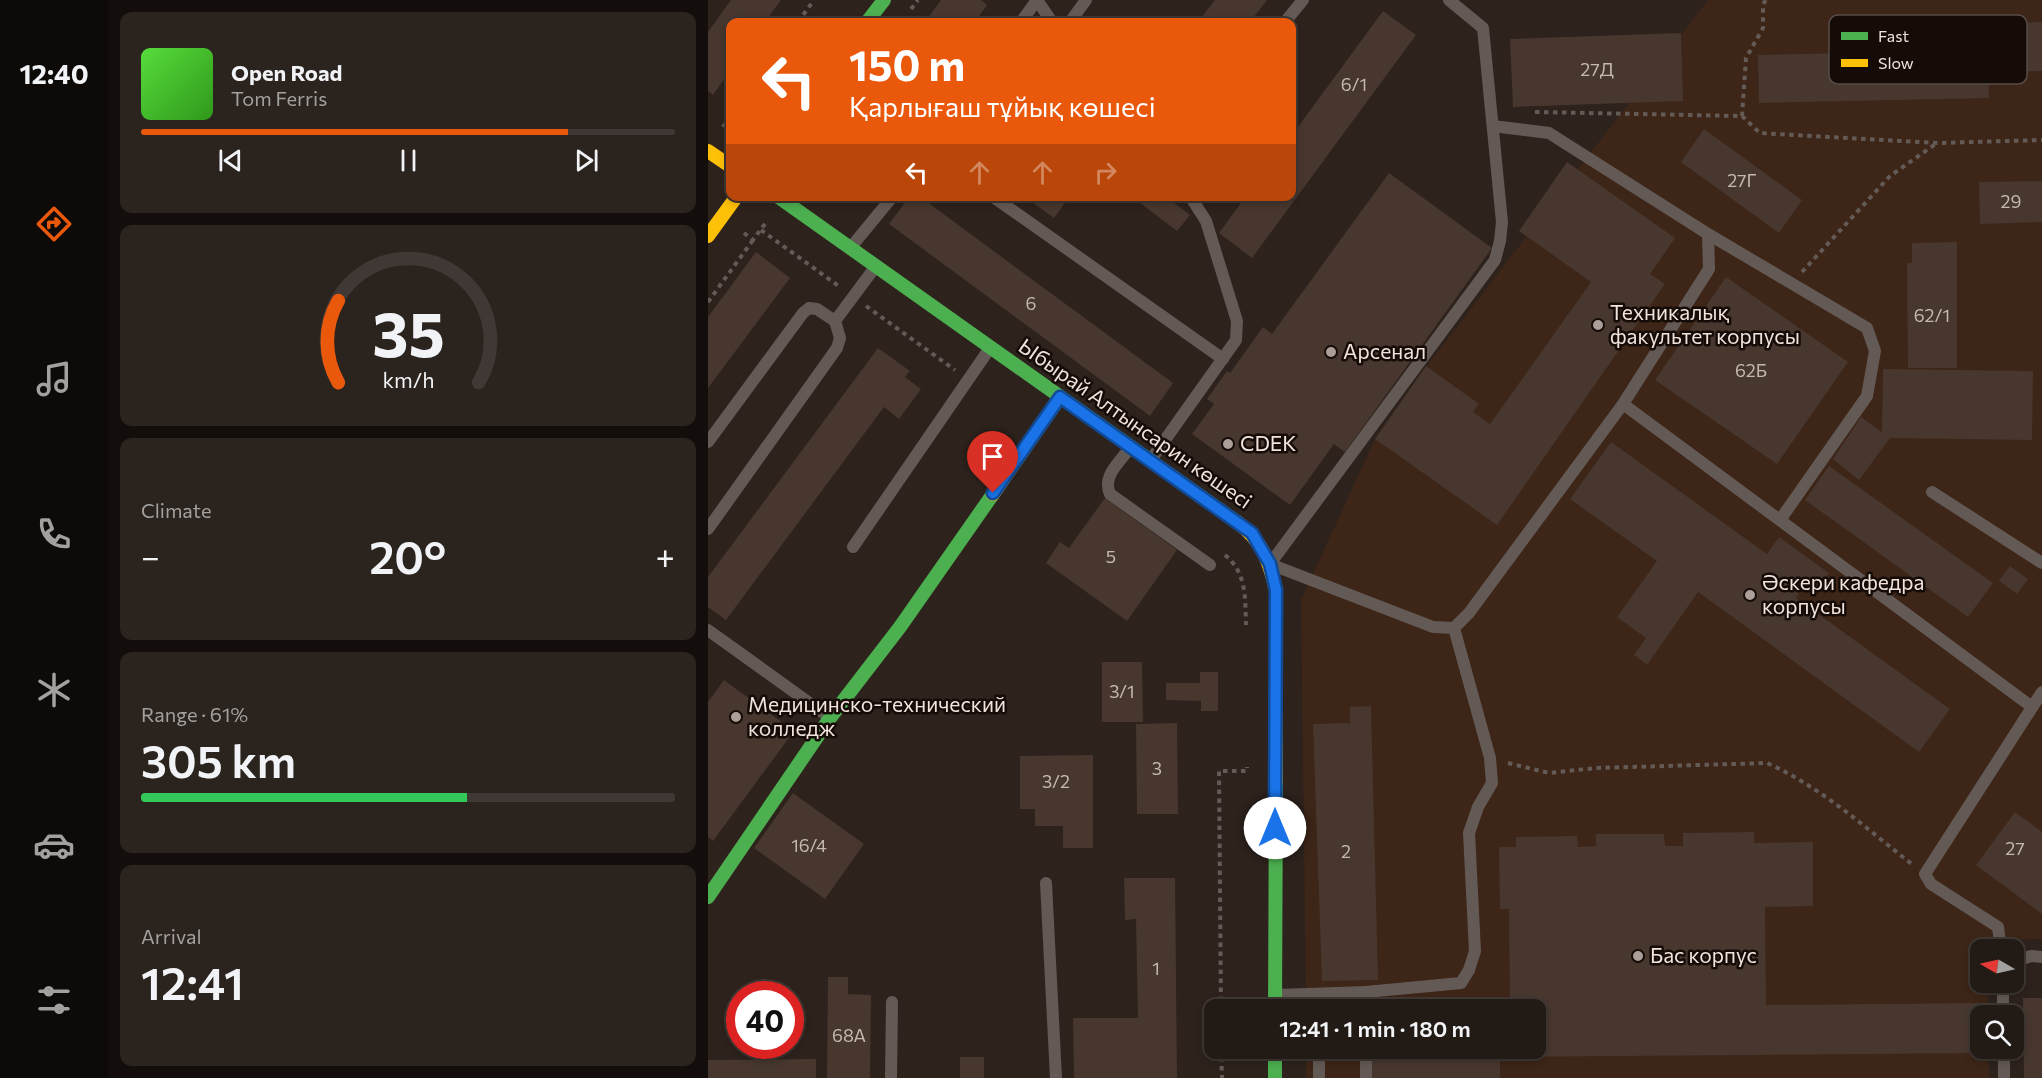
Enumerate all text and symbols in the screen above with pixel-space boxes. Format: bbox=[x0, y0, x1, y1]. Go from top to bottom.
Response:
legend bbox=[1829, 15, 2027, 84]
text: Fast bbox=[1878, 26, 1909, 45]
text: 150 m bbox=[849, 38, 965, 90]
icon: left bbox=[750, 42, 828, 120]
text: Slow bbox=[1878, 53, 1914, 72]
text: 12:40 bbox=[19, 57, 89, 90]
house number: 27Д bbox=[1580, 58, 1614, 80]
text: Open Road bbox=[231, 59, 342, 86]
house number: 6/1 bbox=[1341, 73, 1367, 95]
text: Tom Ferris bbox=[231, 86, 327, 110]
text: Қарлығаш тұйық көшесі bbox=[849, 90, 1156, 123]
icon: previous bbox=[214, 144, 247, 177]
icon: pause bbox=[392, 144, 425, 177]
icon: next bbox=[570, 144, 603, 177]
icon: left bbox=[900, 156, 933, 189]
icon: ahead bbox=[963, 156, 996, 189]
icon: ahead bbox=[1026, 156, 1059, 189]
icon: right bbox=[1089, 156, 1122, 189]
house number: 27Г bbox=[1727, 169, 1757, 191]
house number: 29 bbox=[2001, 190, 2021, 212]
icon: directions bbox=[33, 203, 75, 245]
house number: 6 bbox=[1026, 292, 1036, 314]
text: 35 bbox=[372, 294, 444, 370]
place label: Техникалық факультет корпусы bbox=[1610, 299, 1800, 348]
house number: 62/1 bbox=[1914, 304, 1950, 326]
marker: Техникалық факультет корпусы bbox=[1591, 318, 1605, 332]
street label: Ыбырай Алтынсарин көшесі bbox=[1015, 333, 1257, 513]
place label: Арсенал bbox=[1343, 338, 1426, 363]
marker: Арсенал bbox=[1324, 345, 1338, 359]
icon: music bbox=[33, 358, 75, 400]
house number: 62Б bbox=[1735, 359, 1767, 381]
text: km/h bbox=[382, 366, 434, 392]
place label: CDEK bbox=[1240, 430, 1296, 455]
pin bbox=[967, 431, 1018, 493]
marker: CDEK bbox=[1221, 437, 1235, 451]
icon: arrive bbox=[976, 440, 1009, 473]
text: Climate bbox=[141, 498, 211, 522]
icon: phone bbox=[33, 513, 75, 555]
text: 20° bbox=[369, 528, 446, 583]
text: − bbox=[141, 535, 160, 576]
text: + bbox=[656, 535, 675, 576]
house number: 5 bbox=[1106, 545, 1116, 567]
place label: Әскери кафедра корпусы bbox=[1762, 569, 1924, 618]
marker: Әскери кафедра корпусы bbox=[1743, 588, 1757, 602]
icon: climate bbox=[33, 669, 75, 711]
house number: 3/1 bbox=[1109, 680, 1135, 702]
place label: Медицинско-технический колледж bbox=[748, 691, 1006, 740]
text: Range · 61% bbox=[141, 702, 248, 726]
marker: Медицинско-технический колледж bbox=[729, 710, 743, 724]
text: 305 km bbox=[141, 732, 296, 787]
house number: 3 bbox=[1152, 757, 1162, 779]
house number: 3/2 bbox=[1042, 770, 1070, 792]
position arrow bbox=[1243, 796, 1307, 860]
icon: car bbox=[33, 824, 75, 866]
house number: 16/4 bbox=[791, 834, 827, 856]
house number: 27 bbox=[2005, 837, 2025, 859]
house number: 2 bbox=[1341, 840, 1351, 862]
text: Arrival bbox=[141, 924, 202, 948]
north arrow bbox=[1970, 939, 2024, 993]
map controls bbox=[1970, 939, 2024, 1059]
place label: Бас корпус bbox=[1650, 942, 1757, 967]
marker: Бас корпус bbox=[1631, 949, 1645, 963]
text: 12:41 bbox=[141, 954, 244, 1009]
house number: 1 bbox=[1152, 957, 1160, 979]
icon: filters bbox=[33, 979, 75, 1021]
speed limit sign: 40 bbox=[726, 981, 804, 1059]
button: search bbox=[1970, 1005, 2024, 1059]
text: 12:41 · 1 min · 180 m bbox=[1279, 1015, 1471, 1042]
house number: 68А bbox=[832, 1024, 866, 1046]

